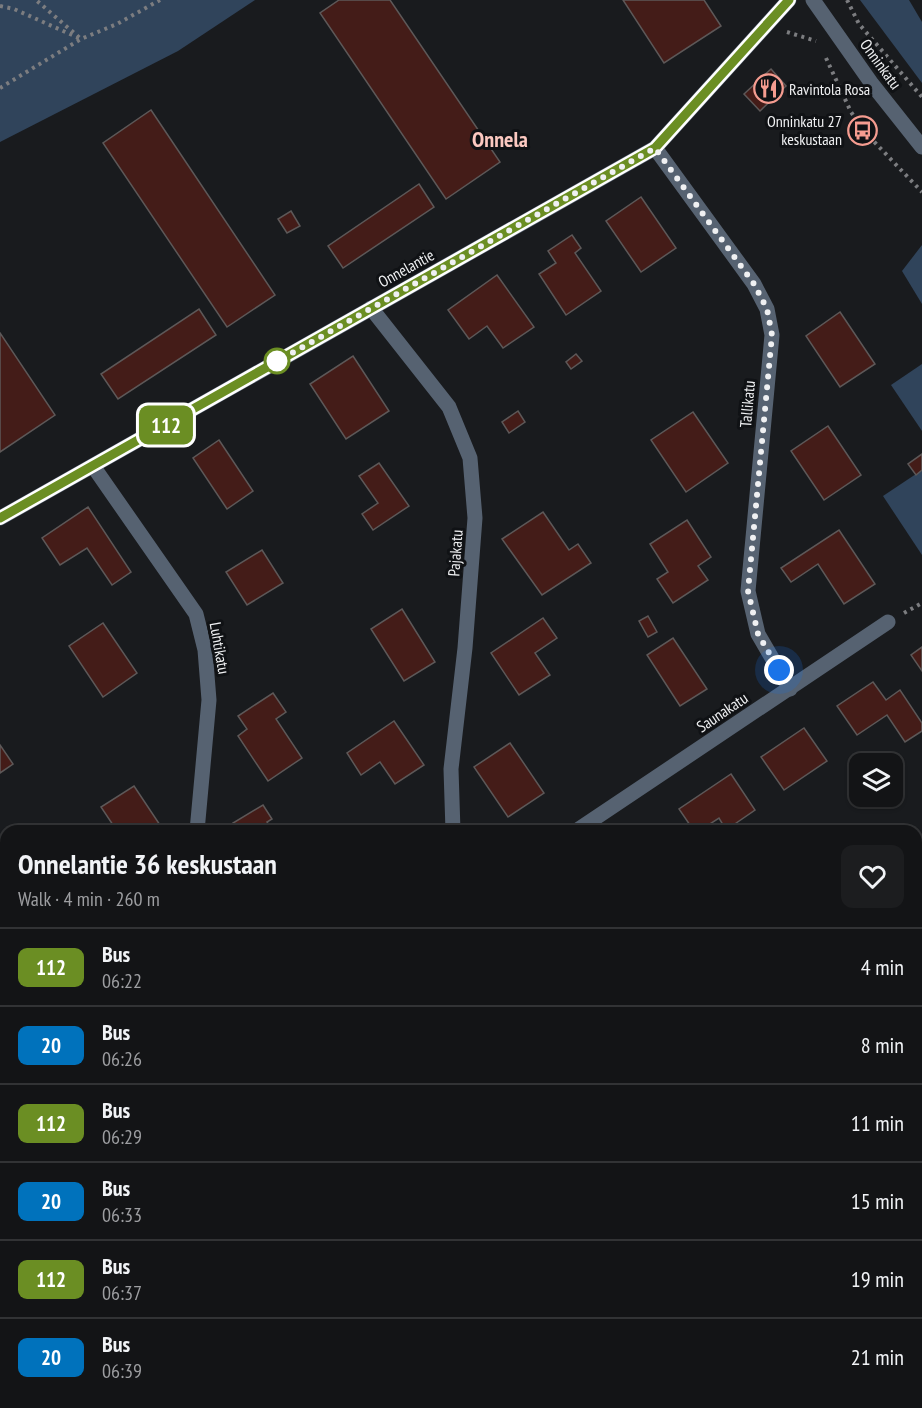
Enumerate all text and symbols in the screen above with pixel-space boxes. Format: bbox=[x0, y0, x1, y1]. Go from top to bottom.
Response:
street label: Onninkatu bbox=[856, 35, 906, 93]
restaurant icon: Ravintola Rosa bbox=[752, 73, 784, 105]
place label: Ravintola Rosa bbox=[789, 79, 870, 99]
place label: Onninkatu 27 keskustaan bbox=[767, 111, 842, 149]
bus stop icon: Onninkatu 27 keskustaan bbox=[847, 114, 879, 146]
district label: Onnela bbox=[472, 125, 528, 153]
street label: Onnelantie bbox=[374, 244, 438, 292]
unlabelled marker bbox=[264, 348, 290, 374]
street label: Tallikatu bbox=[735, 380, 759, 428]
line badge: 112 bbox=[132, 406, 201, 444]
text: 112 bbox=[151, 412, 181, 439]
street label: Pajakatu bbox=[443, 529, 467, 577]
street label: Luhtikatu bbox=[206, 621, 234, 676]
your location bbox=[764, 655, 794, 685]
street label: Saunakatu bbox=[693, 688, 751, 736]
map controls bbox=[849, 753, 903, 807]
button: layers bbox=[849, 753, 903, 807]
text: Onnelantie 36 keskustaan bbox=[18, 845, 277, 882]
button: heart bbox=[841, 845, 904, 908]
text: Walk · 4 min · 260 m bbox=[18, 886, 160, 912]
text: Bus bbox=[102, 940, 130, 968]
text: 4 min bbox=[861, 953, 904, 981]
text: 112 bbox=[36, 954, 66, 981]
text: 06:22 bbox=[102, 968, 142, 994]
text: Bus bbox=[102, 1018, 130, 1046]
text: 8 min bbox=[861, 1031, 904, 1059]
text: 20 bbox=[41, 1032, 61, 1059]
text: 06:26 bbox=[102, 1046, 142, 1072]
text: Bus bbox=[102, 1096, 130, 1124]
text: 11 min bbox=[851, 1109, 904, 1137]
text: 112 bbox=[36, 1110, 66, 1137]
text: 06:29 bbox=[102, 1124, 142, 1150]
text: Bus bbox=[102, 1174, 130, 1202]
text: 15 min bbox=[851, 1187, 904, 1215]
text: 20 bbox=[41, 1188, 61, 1215]
text: 06:33 bbox=[102, 1202, 142, 1228]
text: Bus bbox=[102, 1252, 130, 1280]
text: 19 min bbox=[851, 1265, 904, 1293]
text: 112 bbox=[36, 1266, 66, 1293]
text: 06:37 bbox=[102, 1280, 142, 1306]
text: Bus bbox=[102, 1330, 130, 1358]
text: 21 min bbox=[851, 1343, 904, 1371]
text: 20 bbox=[41, 1344, 61, 1371]
text: 06:39 bbox=[102, 1358, 142, 1384]

